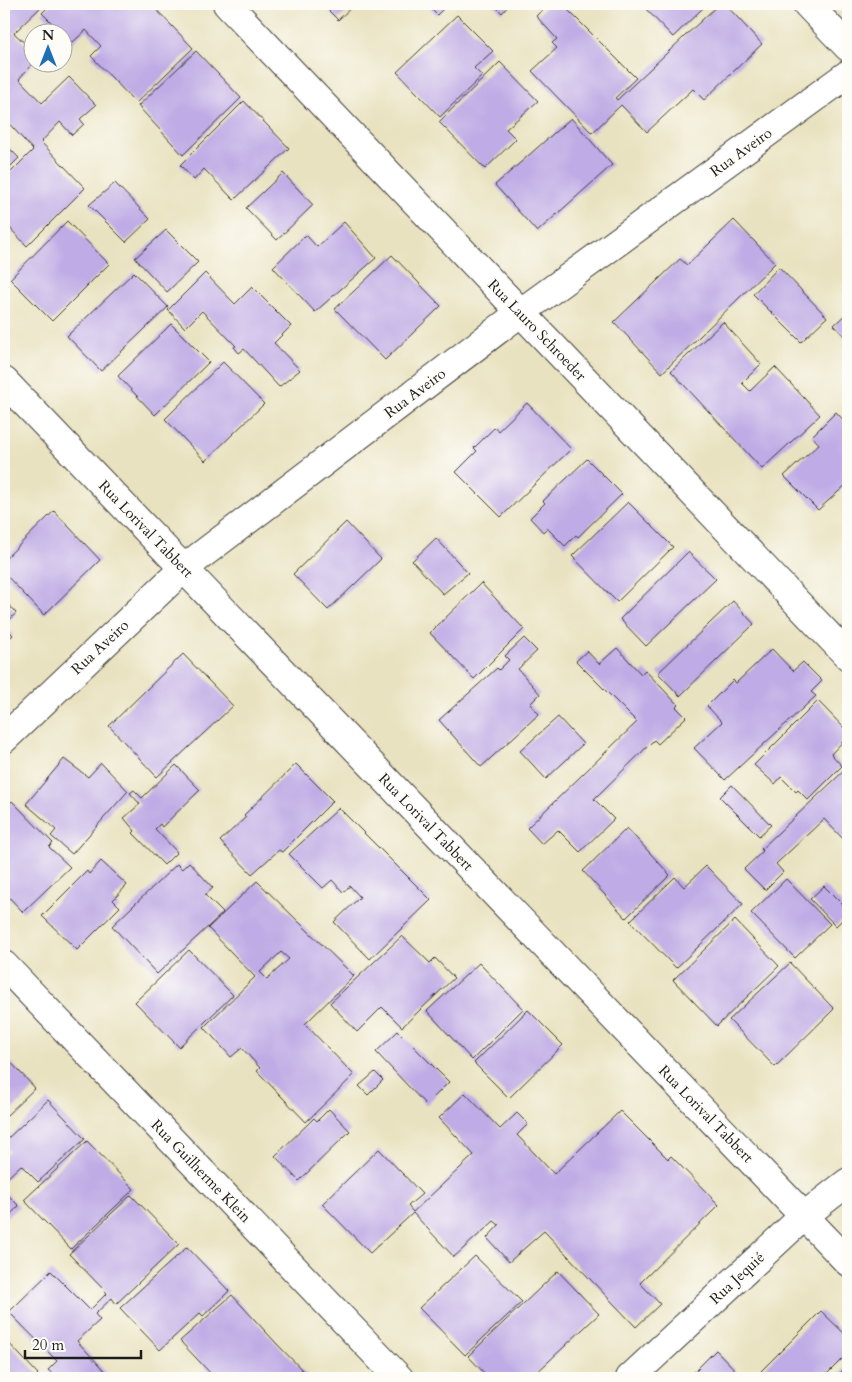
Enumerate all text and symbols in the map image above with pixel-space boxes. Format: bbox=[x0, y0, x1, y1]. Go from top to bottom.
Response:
north arrow bbox=[22, 22, 72, 72]
text: N bbox=[42, 26, 54, 45]
street label: Rua Aveiro bbox=[706, 123, 776, 181]
street label: Rua Lauro Schroeder bbox=[483, 275, 591, 385]
street label: Rua Aveiro bbox=[380, 363, 450, 423]
street label: Rua Lorival Tabbert bbox=[94, 476, 198, 582]
street label: Rua Aveiro bbox=[67, 615, 133, 679]
street label: Rua Lorival Tabbert bbox=[374, 769, 478, 875]
street label: Rua Lorival Tabbert bbox=[654, 1061, 758, 1167]
street label: Rua Guilherme Klein bbox=[147, 1115, 256, 1227]
street label: Rua Jequié bbox=[705, 1247, 769, 1309]
scale bar bbox=[25, 1327, 141, 1359]
text: 20 m bbox=[32, 1335, 64, 1355]

